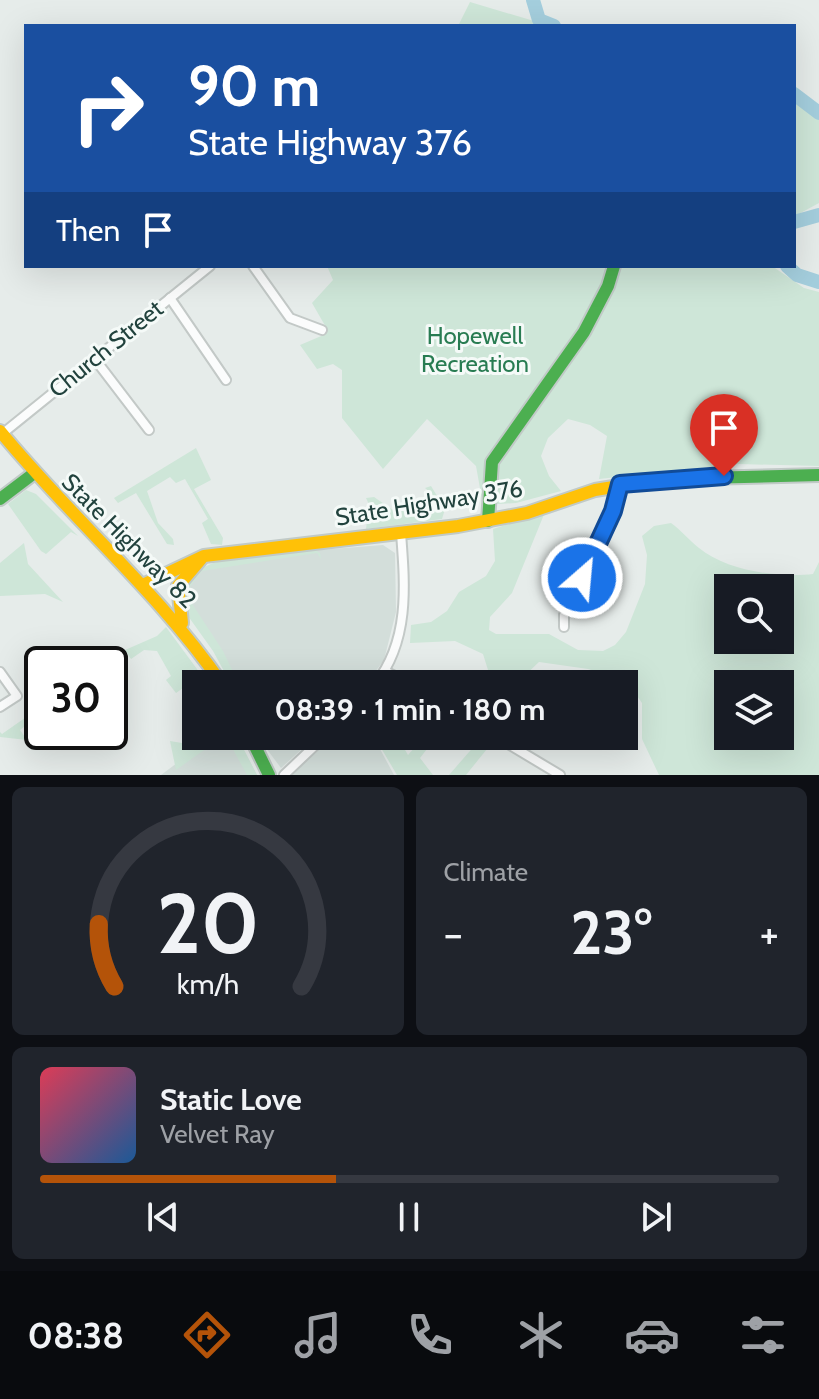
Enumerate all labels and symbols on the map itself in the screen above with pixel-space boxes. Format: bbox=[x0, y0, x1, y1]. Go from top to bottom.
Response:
street label: Church Street bbox=[43, 294, 169, 403]
park label: Hopewell Recreation bbox=[421, 321, 529, 378]
pin bbox=[690, 394, 758, 476]
street label: State Highway 82 bbox=[56, 467, 203, 614]
street label: State Highway 376 bbox=[333, 473, 525, 532]
position arrow bbox=[540, 536, 624, 620]
speed limit sign: 30 bbox=[24, 646, 128, 750]

